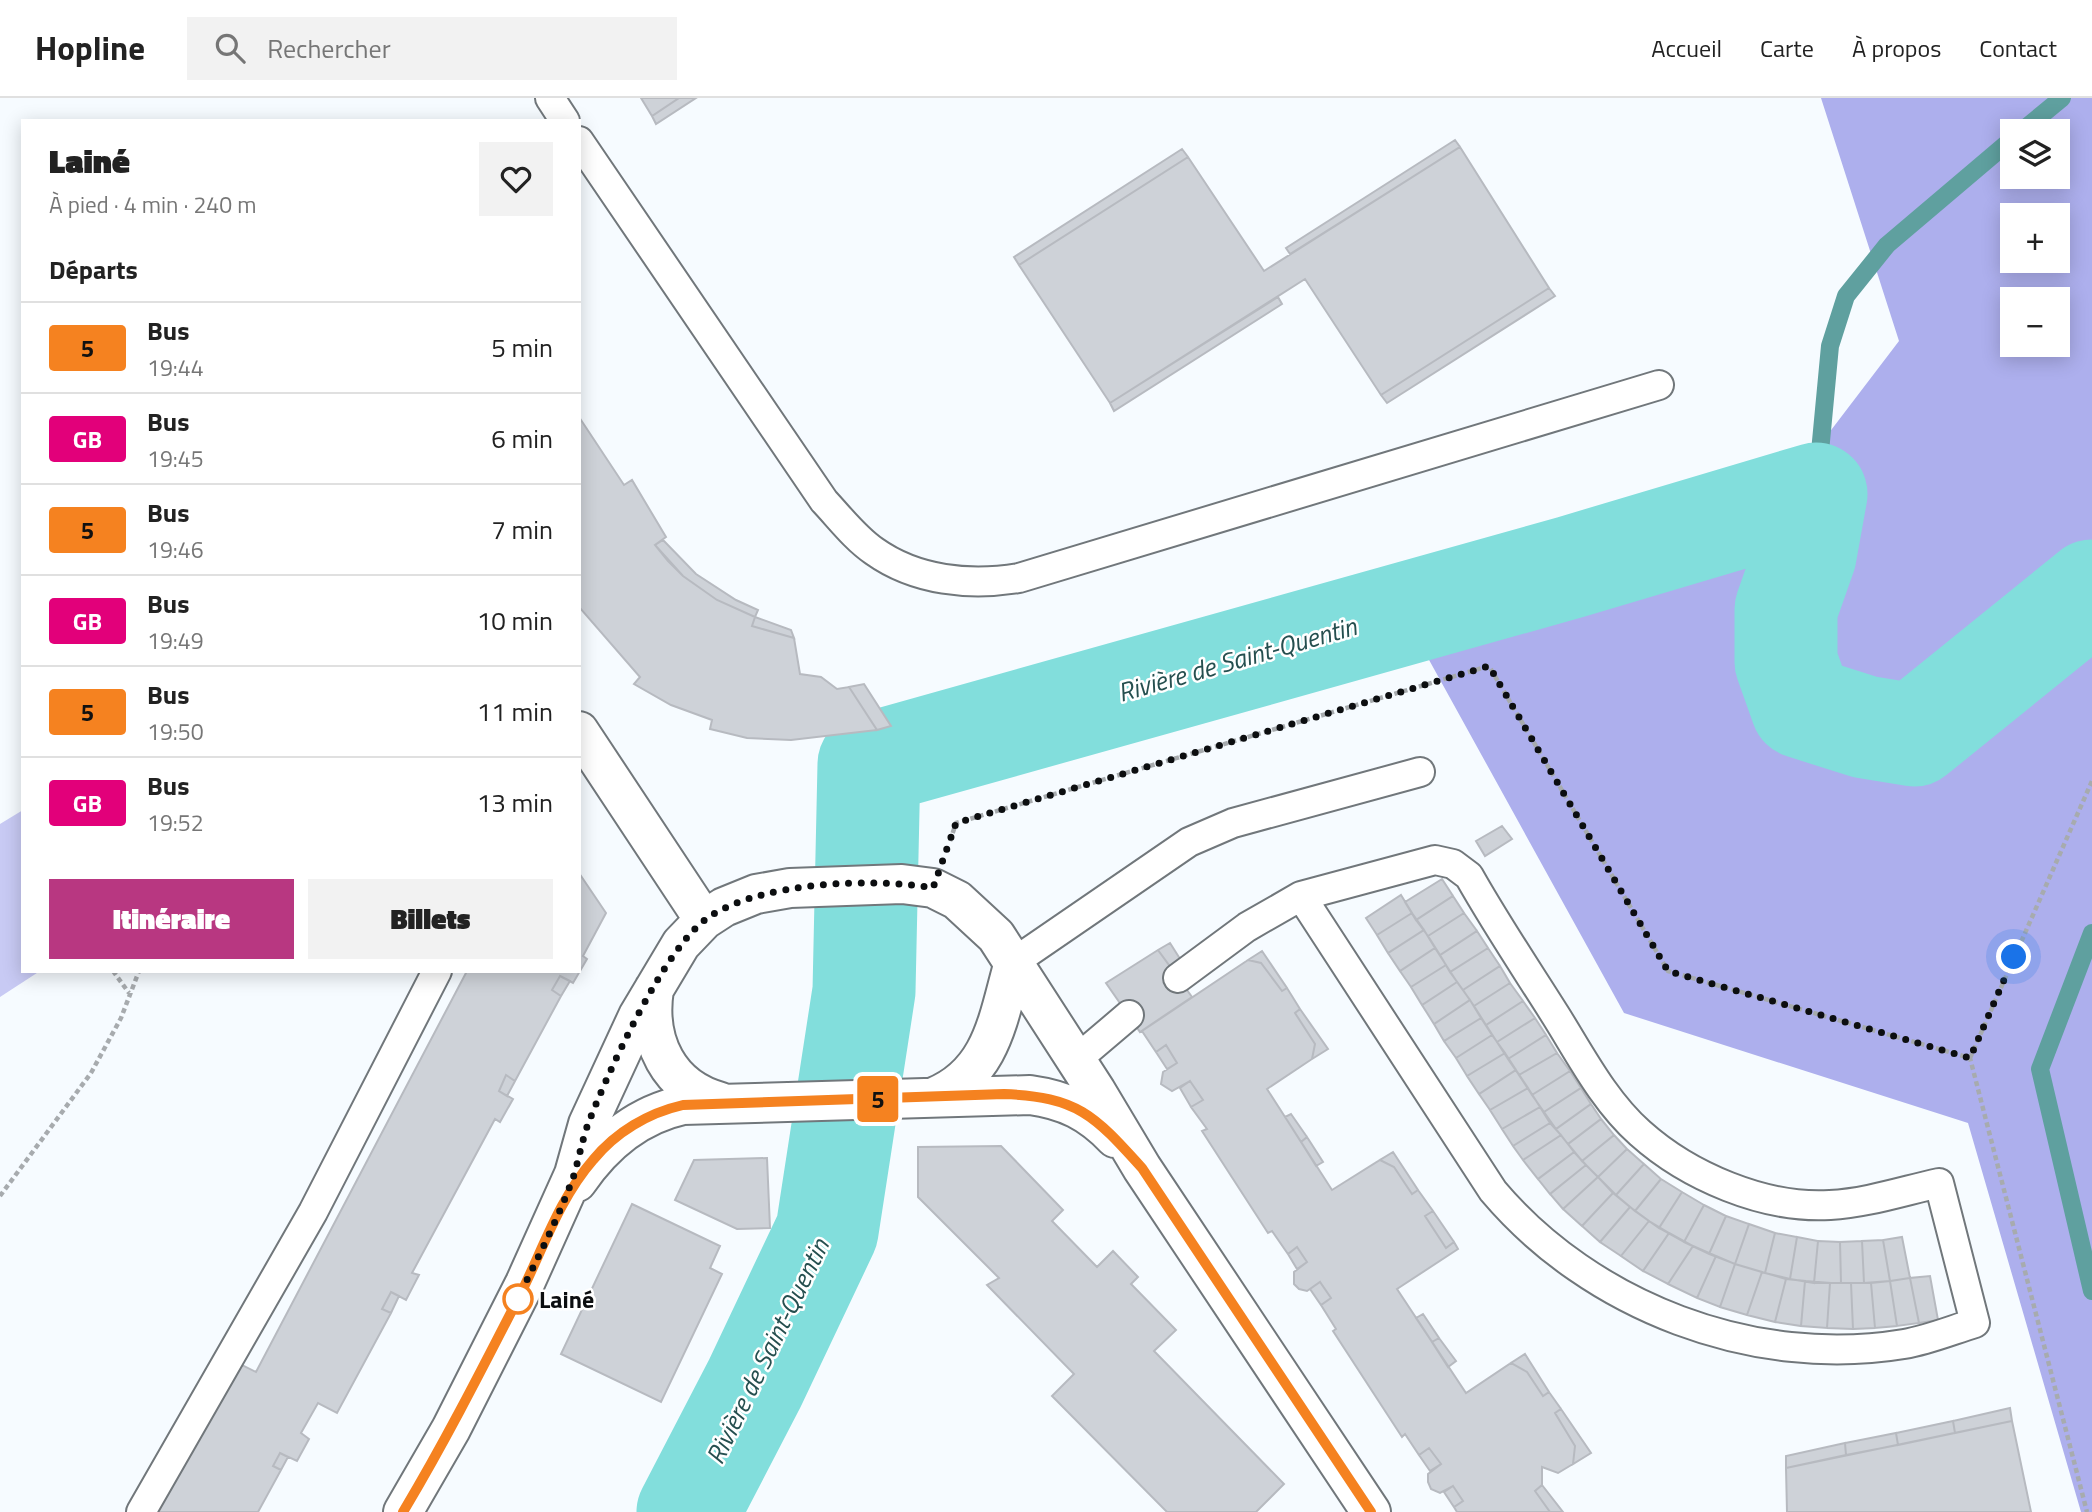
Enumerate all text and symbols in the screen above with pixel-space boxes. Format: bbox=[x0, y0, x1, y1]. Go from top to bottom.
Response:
search box bbox=[187, 17, 677, 80]
text: Hopline bbox=[35, 23, 145, 73]
icon: search bbox=[211, 29, 249, 67]
text: Rechercher bbox=[267, 29, 391, 68]
text: Accueil bbox=[1651, 30, 1722, 66]
text: Carte bbox=[1760, 30, 1814, 66]
text: À propos bbox=[1852, 30, 1941, 66]
text: Contact bbox=[1979, 30, 2057, 66]
map controls bbox=[2000, 119, 2070, 357]
button: layers bbox=[2000, 119, 2070, 189]
text: Lainé bbox=[49, 136, 130, 186]
button: heart bbox=[479, 142, 553, 216]
text: À pied · 4 min · 240 m bbox=[49, 187, 256, 222]
button: + bbox=[2000, 203, 2070, 273]
text: Départs bbox=[49, 250, 138, 289]
button: − bbox=[2000, 287, 2070, 357]
text: Bus bbox=[147, 311, 189, 350]
text: 5 min bbox=[491, 328, 553, 367]
text: 5 bbox=[81, 330, 94, 366]
text: 19:44 bbox=[147, 350, 204, 385]
text: Bus bbox=[147, 402, 189, 441]
text: 6 min bbox=[491, 419, 553, 458]
text: GB bbox=[73, 421, 102, 457]
text: 19:45 bbox=[147, 441, 204, 476]
text: Bus bbox=[147, 493, 189, 532]
text: 7 min bbox=[491, 510, 553, 549]
text: 5 bbox=[81, 512, 94, 548]
text: 19:46 bbox=[147, 532, 204, 567]
text: Bus bbox=[147, 584, 189, 623]
text: 10 min bbox=[477, 601, 553, 640]
text: GB bbox=[73, 603, 102, 639]
water label: Rivière de Saint-Quentin bbox=[1113, 606, 1362, 712]
text: 19:49 bbox=[147, 623, 204, 658]
text: Bus bbox=[147, 675, 189, 714]
text: 11 min bbox=[477, 692, 553, 731]
text: 5 bbox=[81, 694, 94, 730]
text: 19:50 bbox=[147, 714, 204, 749]
text: Bus bbox=[147, 766, 189, 805]
text: 13 min bbox=[477, 783, 553, 822]
text: GB bbox=[73, 785, 102, 821]
text: 19:52 bbox=[147, 805, 204, 840]
button: Itinéraire bbox=[49, 879, 294, 959]
button: Billets bbox=[308, 879, 553, 959]
your location bbox=[1996, 939, 2031, 974]
line badge: 5 bbox=[855, 1076, 901, 1122]
text: 5 bbox=[871, 1081, 885, 1117]
water label: Rivière de Saint-Quentin bbox=[695, 1231, 839, 1470]
place label: Lainé bbox=[539, 1281, 594, 1317]
marker: Lainé bbox=[503, 1284, 533, 1314]

